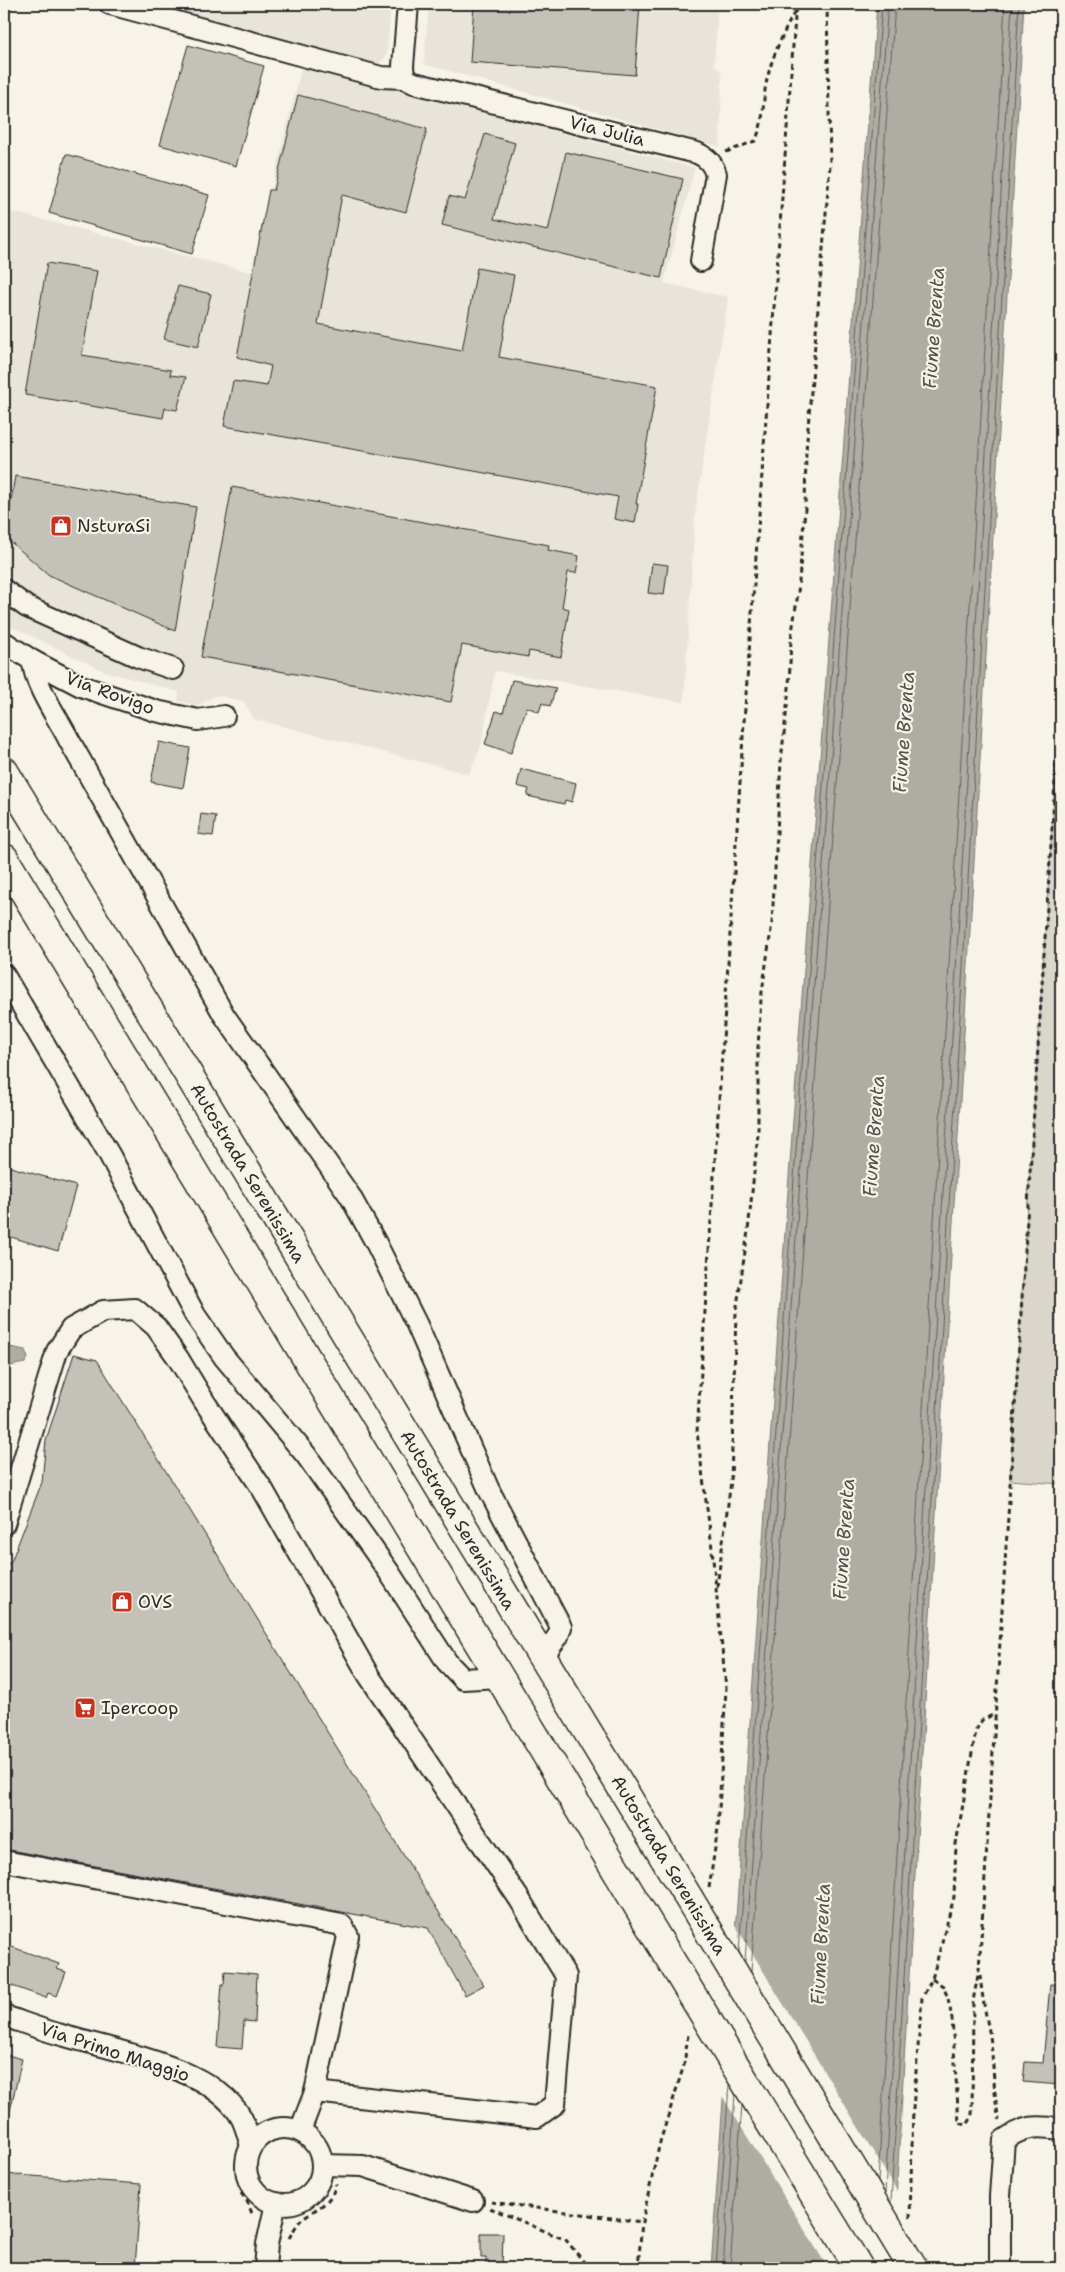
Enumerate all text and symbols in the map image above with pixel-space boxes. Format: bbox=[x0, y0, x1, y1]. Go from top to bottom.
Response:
street label: Via Julia bbox=[567, 110, 647, 152]
water label: Fiume Brenta bbox=[917, 266, 950, 390]
shop icon: NsturaSi bbox=[49, 514, 73, 538]
place label: NsturaSi bbox=[77, 514, 150, 538]
street label: Via Rovigo bbox=[62, 666, 158, 720]
water label: Fiume Brenta bbox=[887, 670, 920, 794]
water label: Fiume Brenta bbox=[857, 1074, 890, 1198]
street label: Autostrada Serenissima bbox=[185, 1079, 311, 1267]
street label: Autostrada Serenissima bbox=[395, 1426, 521, 1614]
water label: Fiume Brenta bbox=[827, 1477, 860, 1601]
shop icon: OVS bbox=[110, 1590, 134, 1614]
place label: OVS bbox=[138, 1590, 172, 1614]
supermarket icon: Ipercoop bbox=[73, 1696, 97, 1720]
place label: Ipercoop bbox=[101, 1696, 178, 1720]
street label: Autostrada Serenissima bbox=[606, 1771, 732, 1959]
water label: Fiume Brenta bbox=[805, 1883, 836, 2005]
street label: Via Primo Maggio bbox=[37, 2017, 193, 2087]

